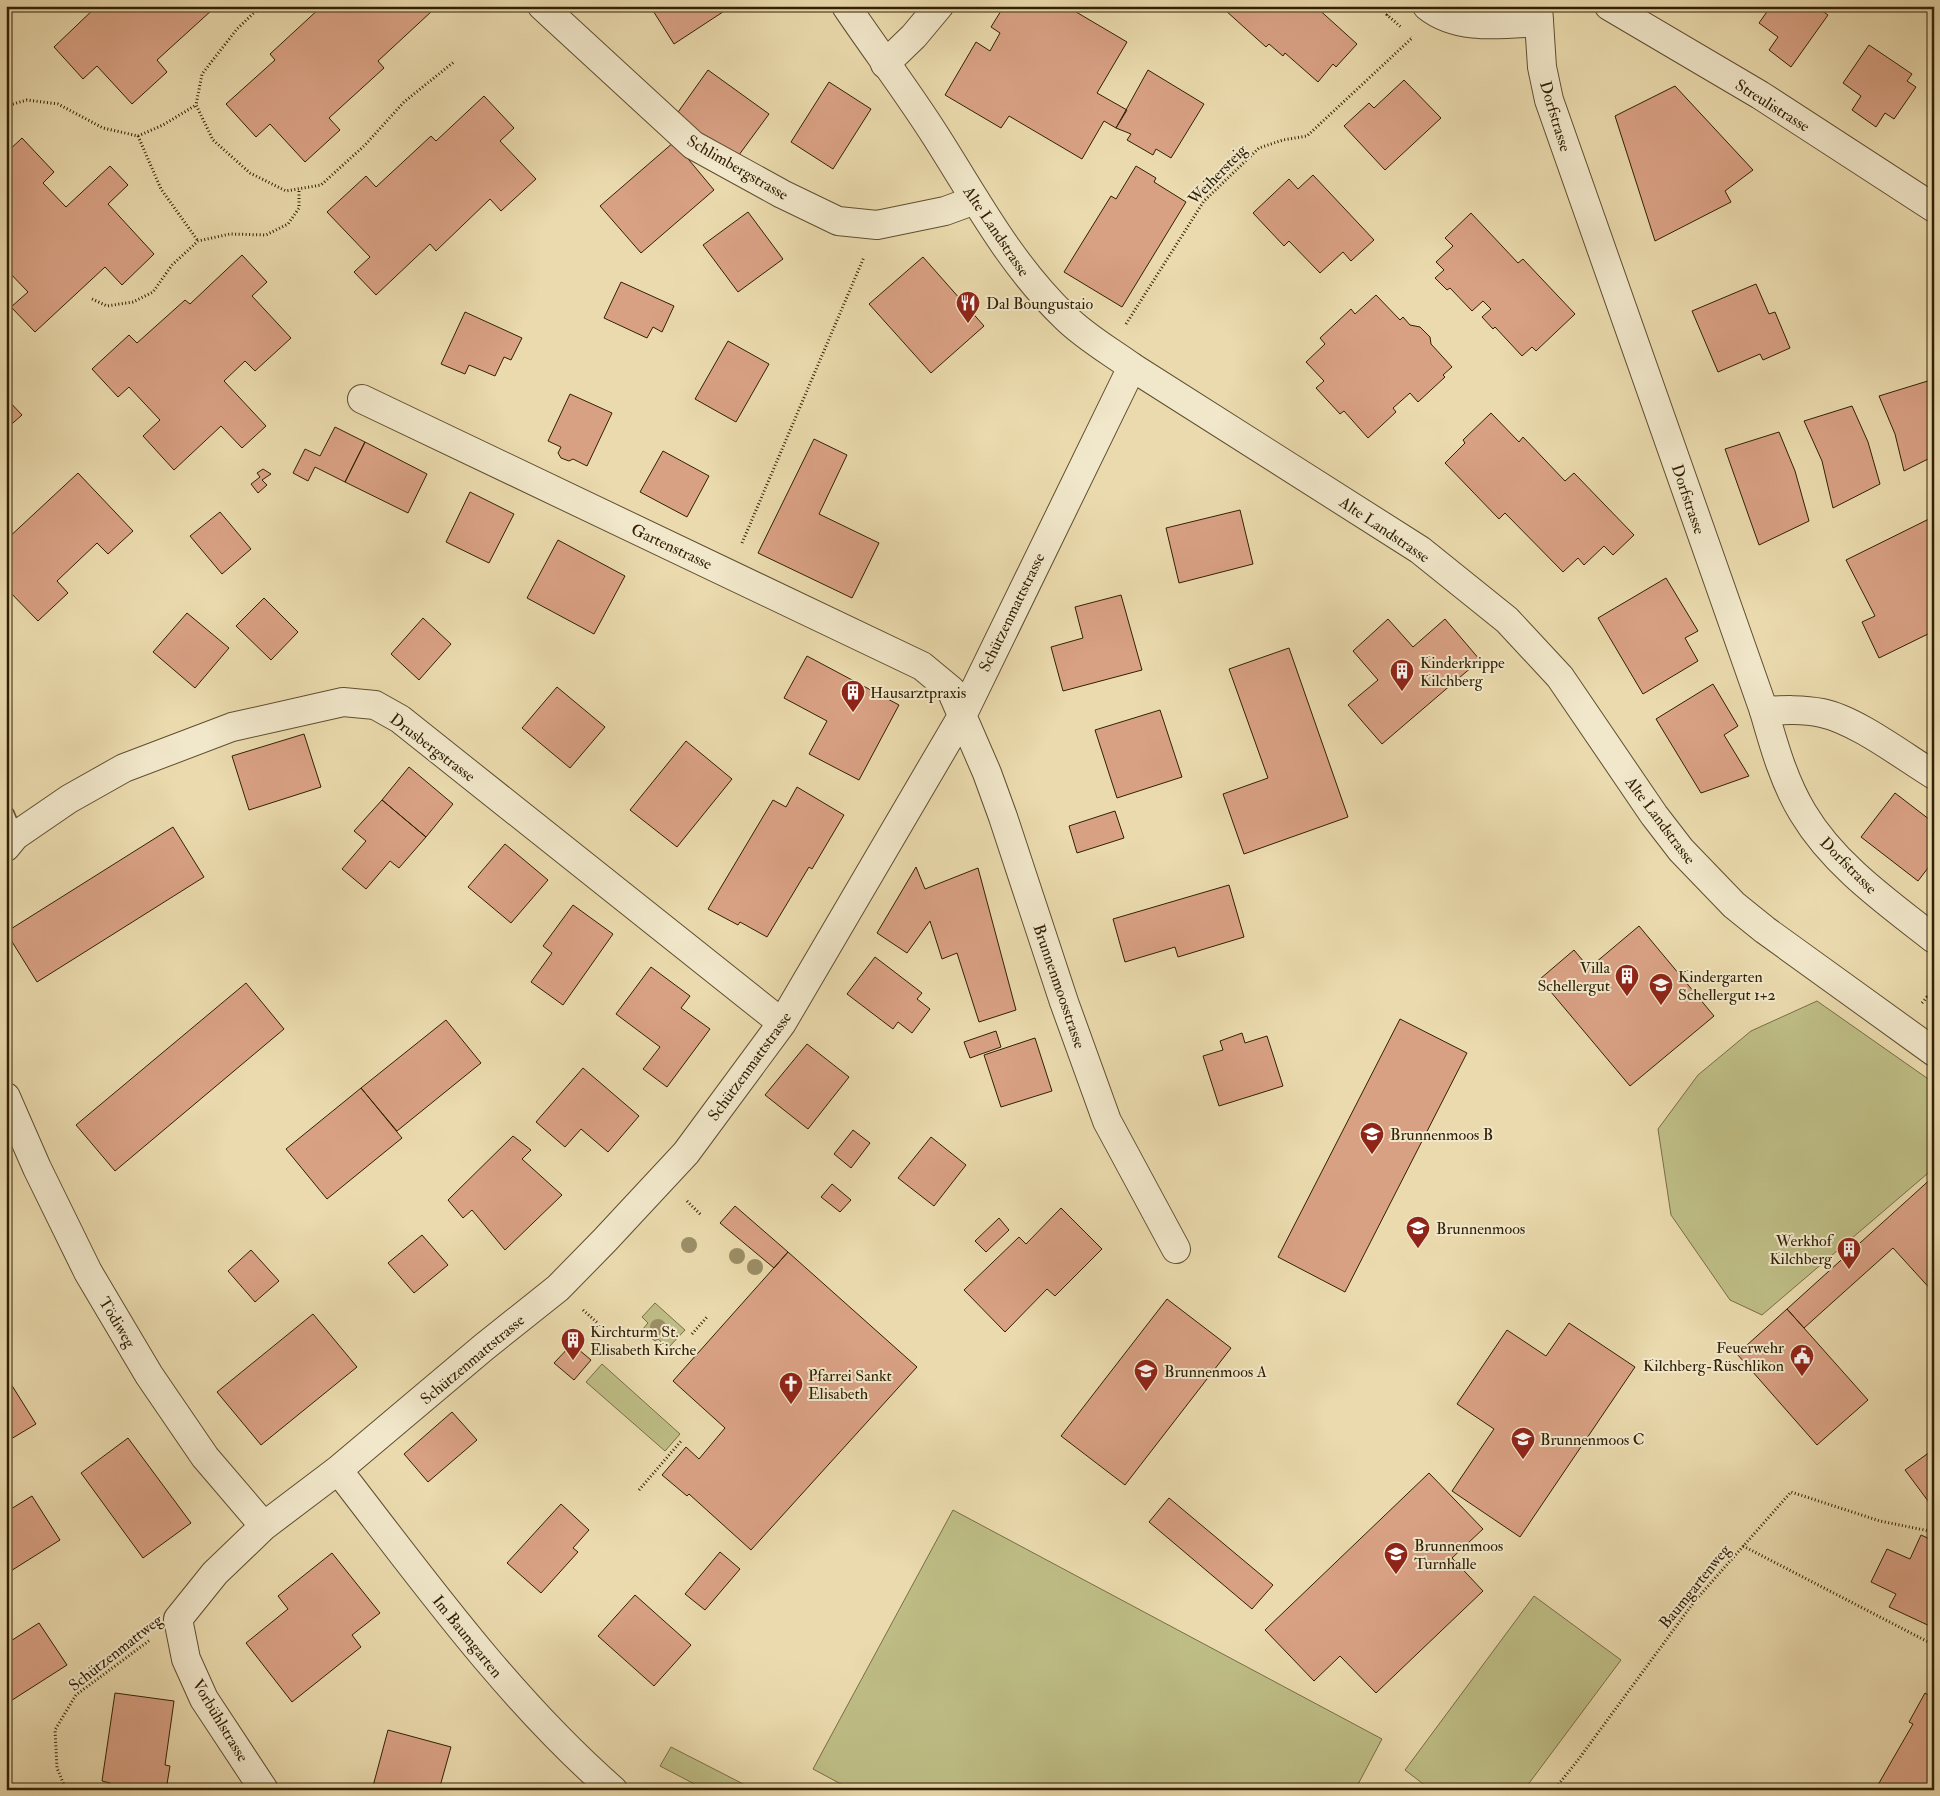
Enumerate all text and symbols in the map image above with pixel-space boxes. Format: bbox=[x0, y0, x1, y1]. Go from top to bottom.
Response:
street label: Streulistrasse bbox=[1731, 75, 1814, 137]
street label: Dorfstrasse bbox=[1535, 79, 1575, 154]
street label: Schlimbergstrasse bbox=[683, 131, 792, 205]
street label: Weihersteig bbox=[1183, 139, 1252, 210]
street label: Alte Landstrasse bbox=[958, 182, 1034, 281]
restaurant icon: Dal Boungustaio bbox=[955, 290, 981, 324]
place label: Dal Boungustaio bbox=[986, 294, 1094, 314]
street label: Dorfstrasse bbox=[1667, 462, 1709, 537]
street label: Alte Landstrasse bbox=[1335, 492, 1434, 568]
street label: Gartenstrasse bbox=[628, 519, 715, 574]
street label: Schützenmattstrasse bbox=[974, 549, 1050, 675]
place label: Kinderkrippe Kilchberg bbox=[1420, 653, 1505, 691]
building icon: Kinderkrippe Kilchberg bbox=[1389, 658, 1415, 692]
building icon: Hausarztpraxis bbox=[840, 679, 866, 713]
place label: Hausarztpraxis bbox=[870, 683, 966, 704]
street label: Drusbergstrasse bbox=[386, 709, 479, 787]
street label: Alte Landstrasse bbox=[1620, 772, 1700, 869]
street label: Dorfstrasse bbox=[1816, 833, 1881, 899]
street label: Brunnenmoosstrasse bbox=[1028, 922, 1090, 1051]
place label: Villa Schellergut bbox=[1537, 958, 1610, 996]
building icon: Villa Schellergut bbox=[1614, 963, 1640, 997]
place label: Kindergarten Schellergut 1+2 bbox=[1678, 967, 1776, 1005]
school or university icon: Kindergarten Schellergut 1+2 bbox=[1648, 972, 1674, 1006]
street label: Schützenmattstrasse bbox=[704, 1008, 796, 1125]
school or university icon: Brunnenmoos B bbox=[1359, 1121, 1385, 1155]
place label: Brunnenmoos B bbox=[1390, 1125, 1493, 1145]
school or university icon: Brunnenmoos bbox=[1405, 1215, 1431, 1249]
place label: Brunnenmoos bbox=[1436, 1219, 1525, 1239]
place label: Werkhof Kilchberg bbox=[1769, 1231, 1835, 1269]
building icon: Werkhof Kilchberg bbox=[1836, 1236, 1862, 1270]
street label: Tödiweg bbox=[94, 1294, 141, 1352]
street label: Schützenmattstrasse bbox=[416, 1310, 529, 1409]
place label: Kirchturm St. Elisabeth Kirche bbox=[590, 1322, 697, 1360]
building icon: Kirchturm St. Elisabeth Kirche bbox=[560, 1327, 586, 1361]
place label: Feuerwehr Kilchberg-Rüschlikon bbox=[1643, 1338, 1784, 1376]
public building icon: Feuerwehr Kilchberg-Rüschlikon bbox=[1789, 1343, 1815, 1377]
school or university icon: Brunnenmoos A bbox=[1133, 1358, 1159, 1392]
place label: Brunnenmoos A bbox=[1164, 1362, 1267, 1382]
place label: Pfarrei Sankt Elisabeth bbox=[808, 1366, 892, 1404]
church icon: Pfarrei Sankt Elisabeth bbox=[778, 1371, 804, 1405]
school or university icon: Brunnenmoos C bbox=[1510, 1426, 1536, 1460]
place label: Brunnenmoos C bbox=[1540, 1430, 1644, 1450]
place label: Brunnenmoos Turnhalle bbox=[1414, 1536, 1503, 1574]
street label: Baumgartenweg bbox=[1655, 1540, 1735, 1633]
school or university icon: Brunnenmoos Turnhalle bbox=[1383, 1541, 1409, 1575]
street label: Im Baumgarten bbox=[428, 1591, 507, 1682]
street label: Schützenmattweg bbox=[65, 1609, 167, 1696]
street label: Vorbühlstrasse bbox=[188, 1675, 253, 1766]

